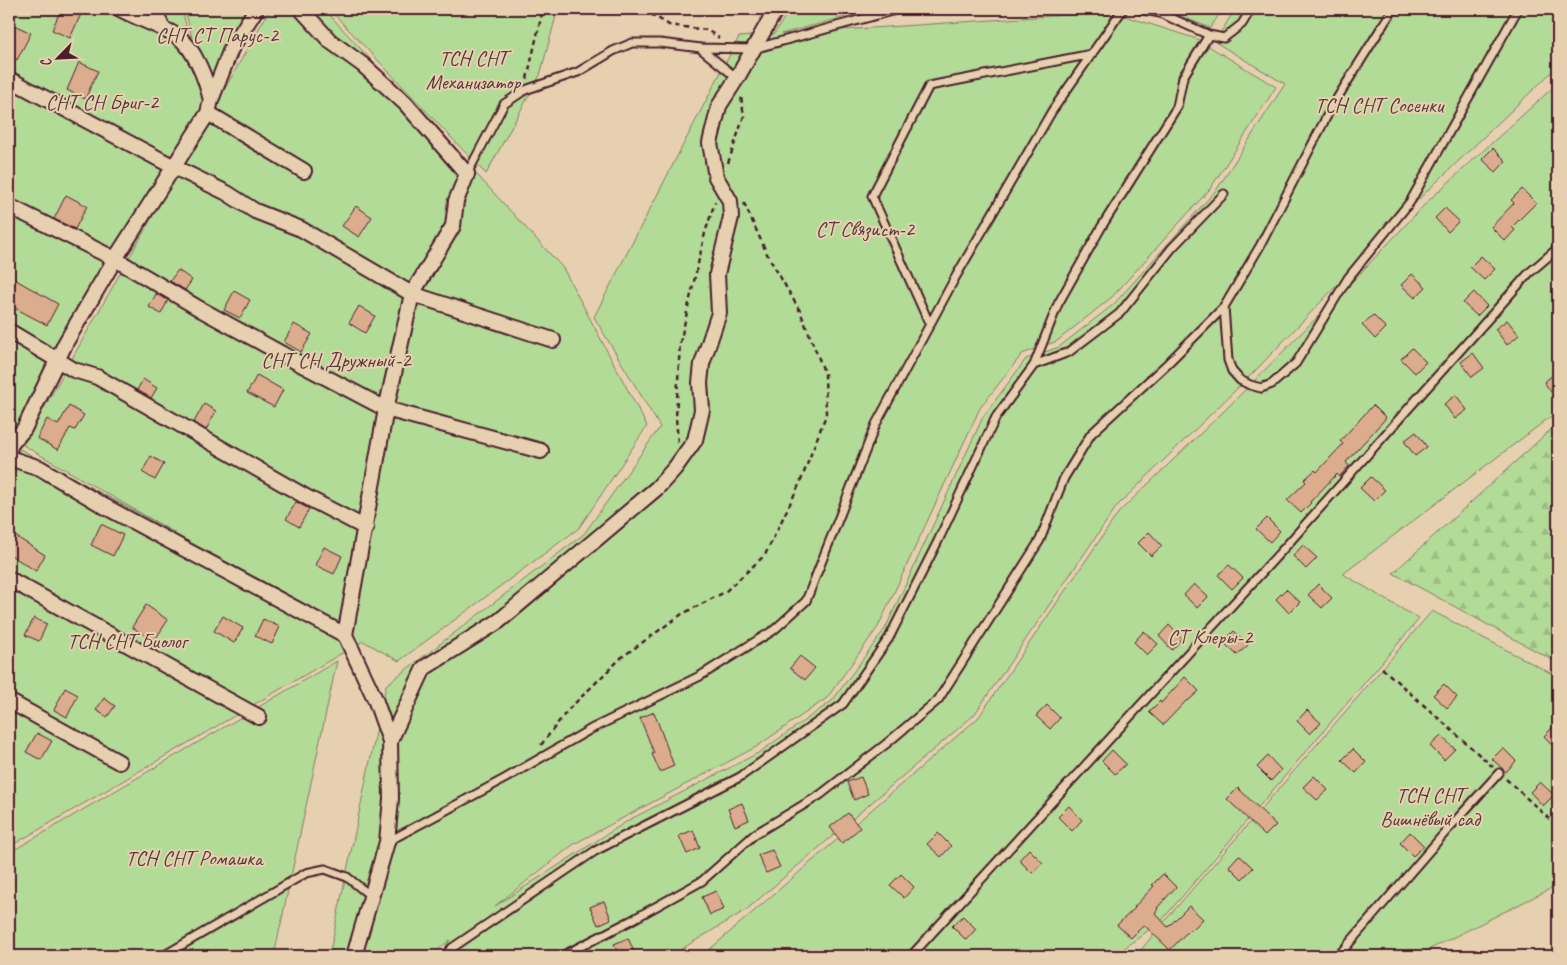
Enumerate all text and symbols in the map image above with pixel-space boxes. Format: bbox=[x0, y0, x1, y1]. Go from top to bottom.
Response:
park label: СНТ СТ Парус-2 bbox=[156, 22, 280, 48]
north arrow bbox=[32, 32, 82, 82]
park label: ТСН СНТ Механизатор bbox=[426, 45, 521, 95]
text: С bbox=[37, 55, 56, 70]
park label: СНТ СН Бриг-2 bbox=[46, 89, 160, 115]
park label: ТСН СНТ Сосенки bbox=[1315, 92, 1446, 118]
park label: СТ Связист-2 bbox=[816, 216, 916, 242]
park label: СНТ СН Дружный-2 bbox=[261, 347, 412, 373]
park label: СТ Клеры-2 bbox=[1168, 624, 1254, 650]
park label: ТСН СНТ Биолог bbox=[67, 628, 190, 654]
park label: ТСН СНТ Вишнёвый сад bbox=[1380, 782, 1482, 832]
park label: ТСН СНТ Ромашка bbox=[126, 845, 265, 871]

